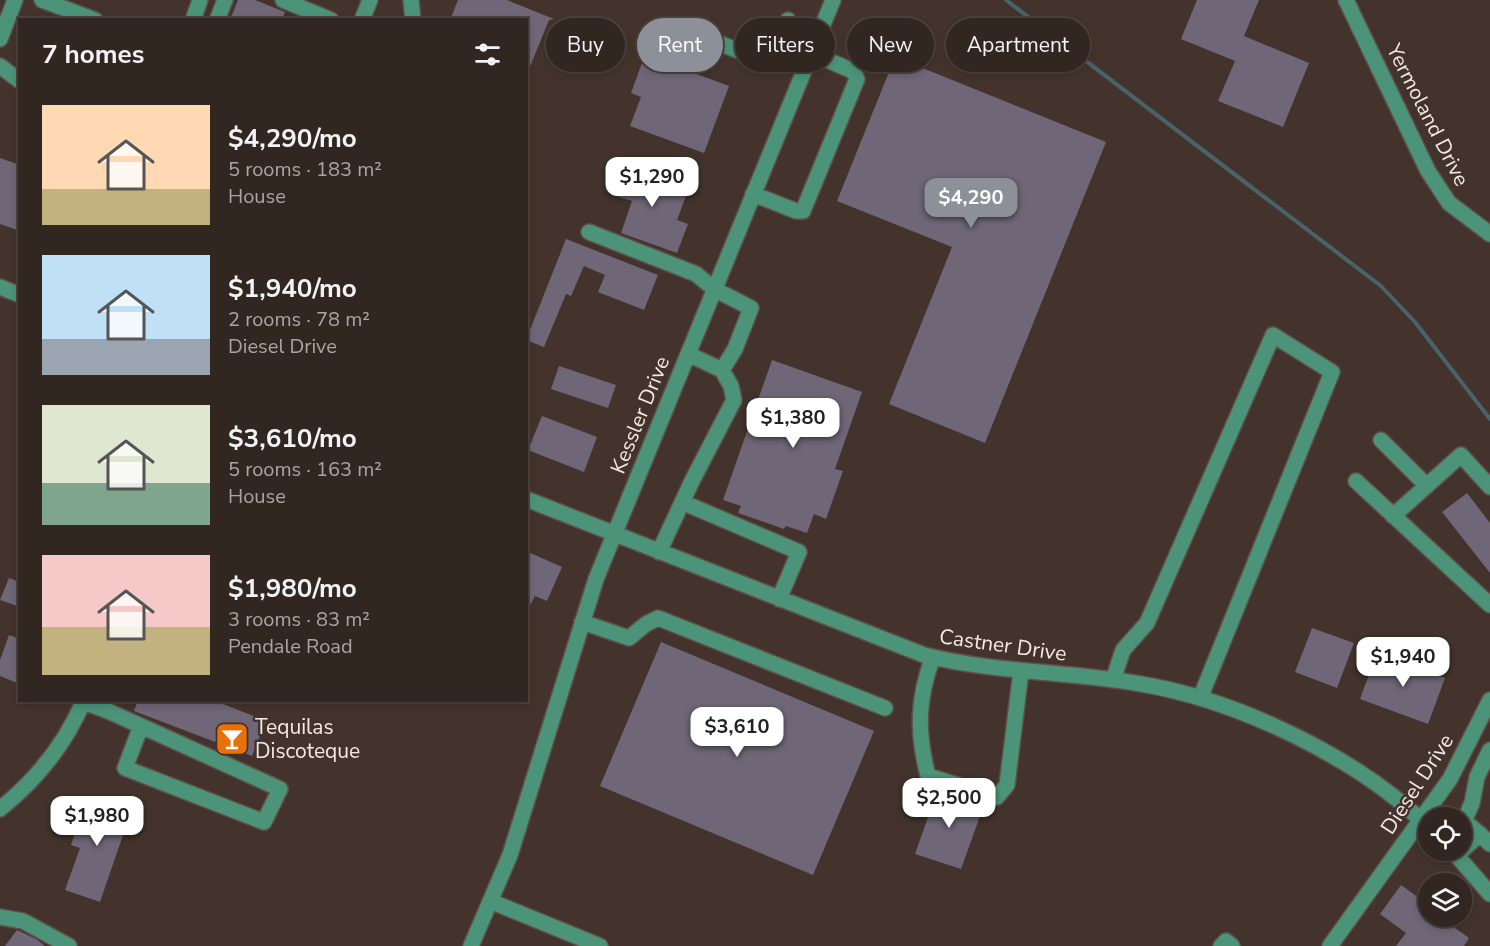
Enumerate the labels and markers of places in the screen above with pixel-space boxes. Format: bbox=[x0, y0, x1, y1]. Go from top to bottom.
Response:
pin: $1,290 bbox=[603, 157, 701, 208]
pin: $4,290 bbox=[922, 178, 1020, 229]
pin: $1,380 bbox=[744, 398, 842, 449]
pin: $1,940 bbox=[1354, 637, 1452, 688]
pin: $3,610 bbox=[688, 707, 786, 758]
place label: Tequilas Discoteque bbox=[255, 713, 360, 765]
bar icon: Tequilas Discoteque bbox=[214, 721, 250, 757]
pin: $2,500 bbox=[900, 778, 998, 829]
pin: $1,980 bbox=[48, 796, 146, 847]

